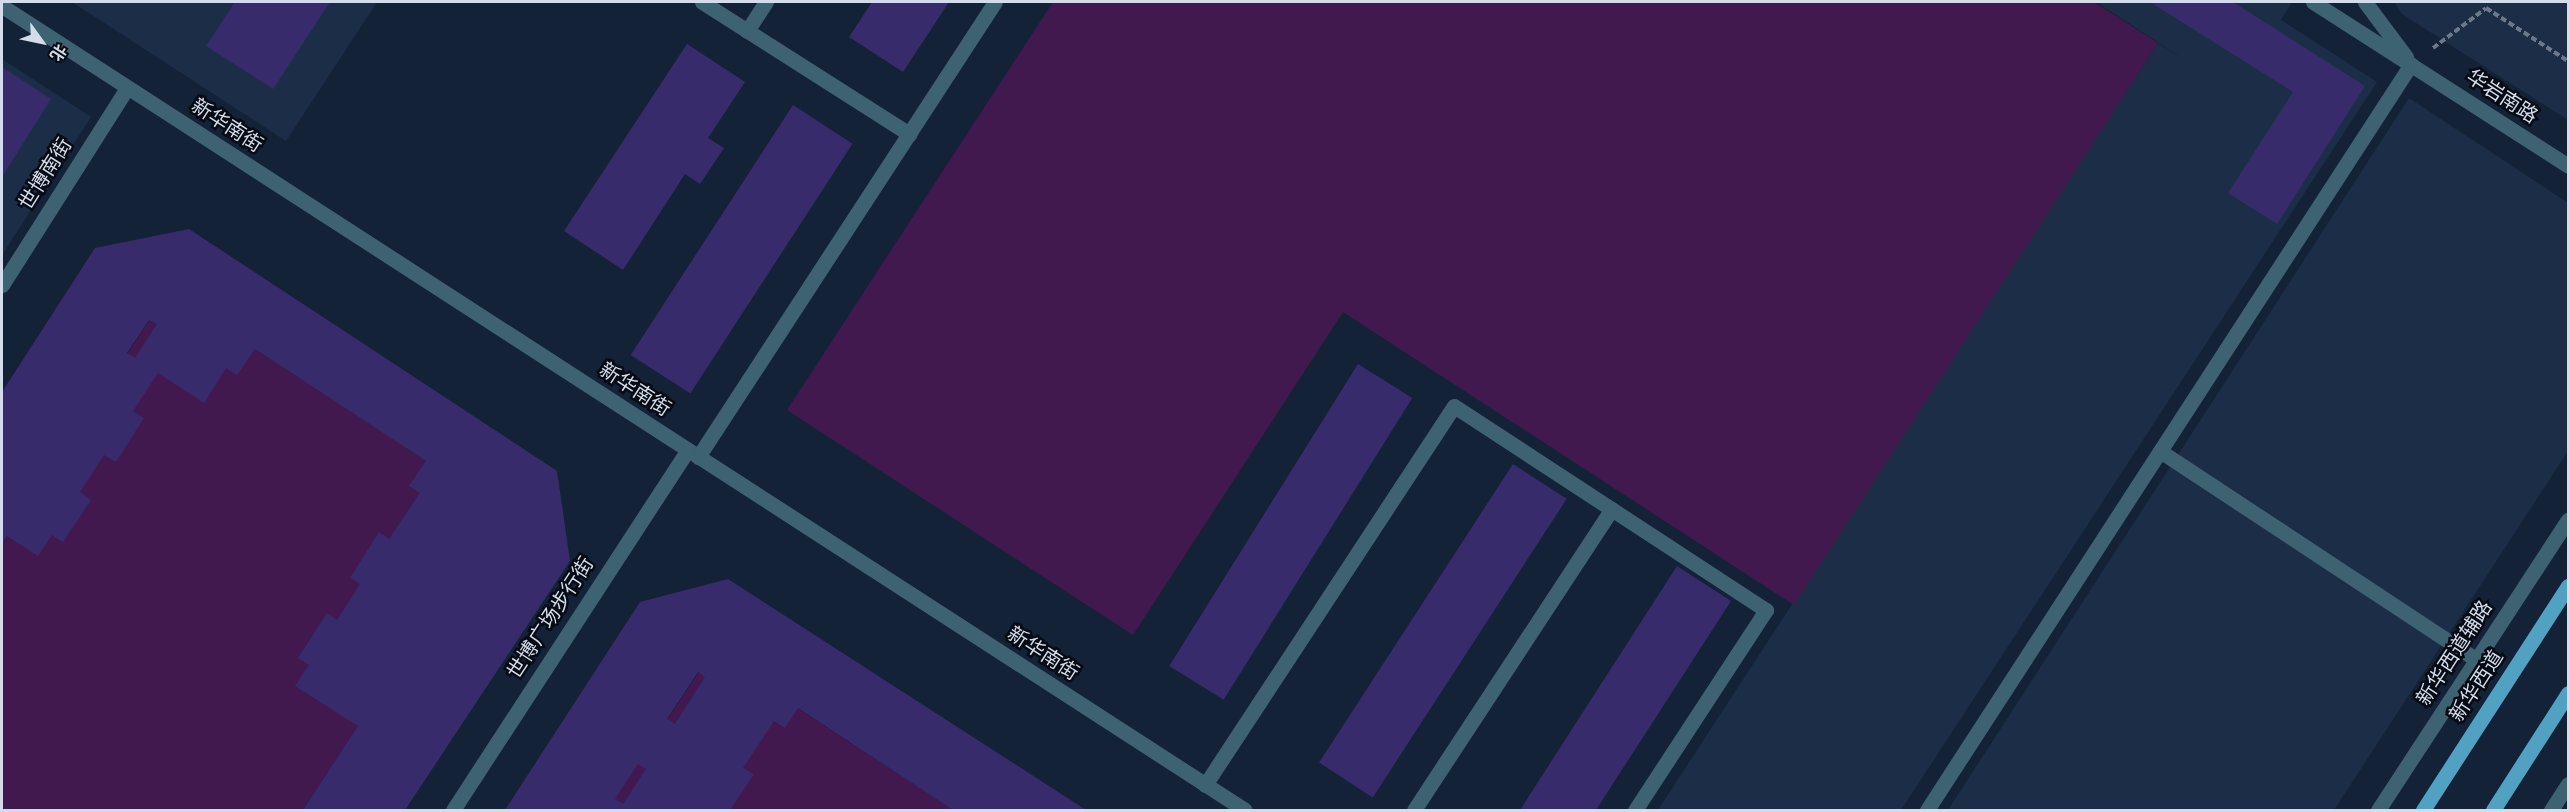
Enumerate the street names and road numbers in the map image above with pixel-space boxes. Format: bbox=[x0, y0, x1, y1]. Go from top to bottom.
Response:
street label: 华岩南路 bbox=[2461, 66, 2541, 130]
street label: 新华南街 bbox=[186, 95, 266, 159]
street label: 世博南街 bbox=[16, 135, 78, 215]
street label: 新华南街 bbox=[594, 359, 674, 423]
street label: 世博广场步行街 bbox=[504, 554, 600, 684]
street label: 新华西道辅路 bbox=[2413, 597, 2499, 711]
street label: 新华南街 bbox=[1002, 623, 1082, 687]
street label: 新华西道 bbox=[2446, 647, 2510, 727]

